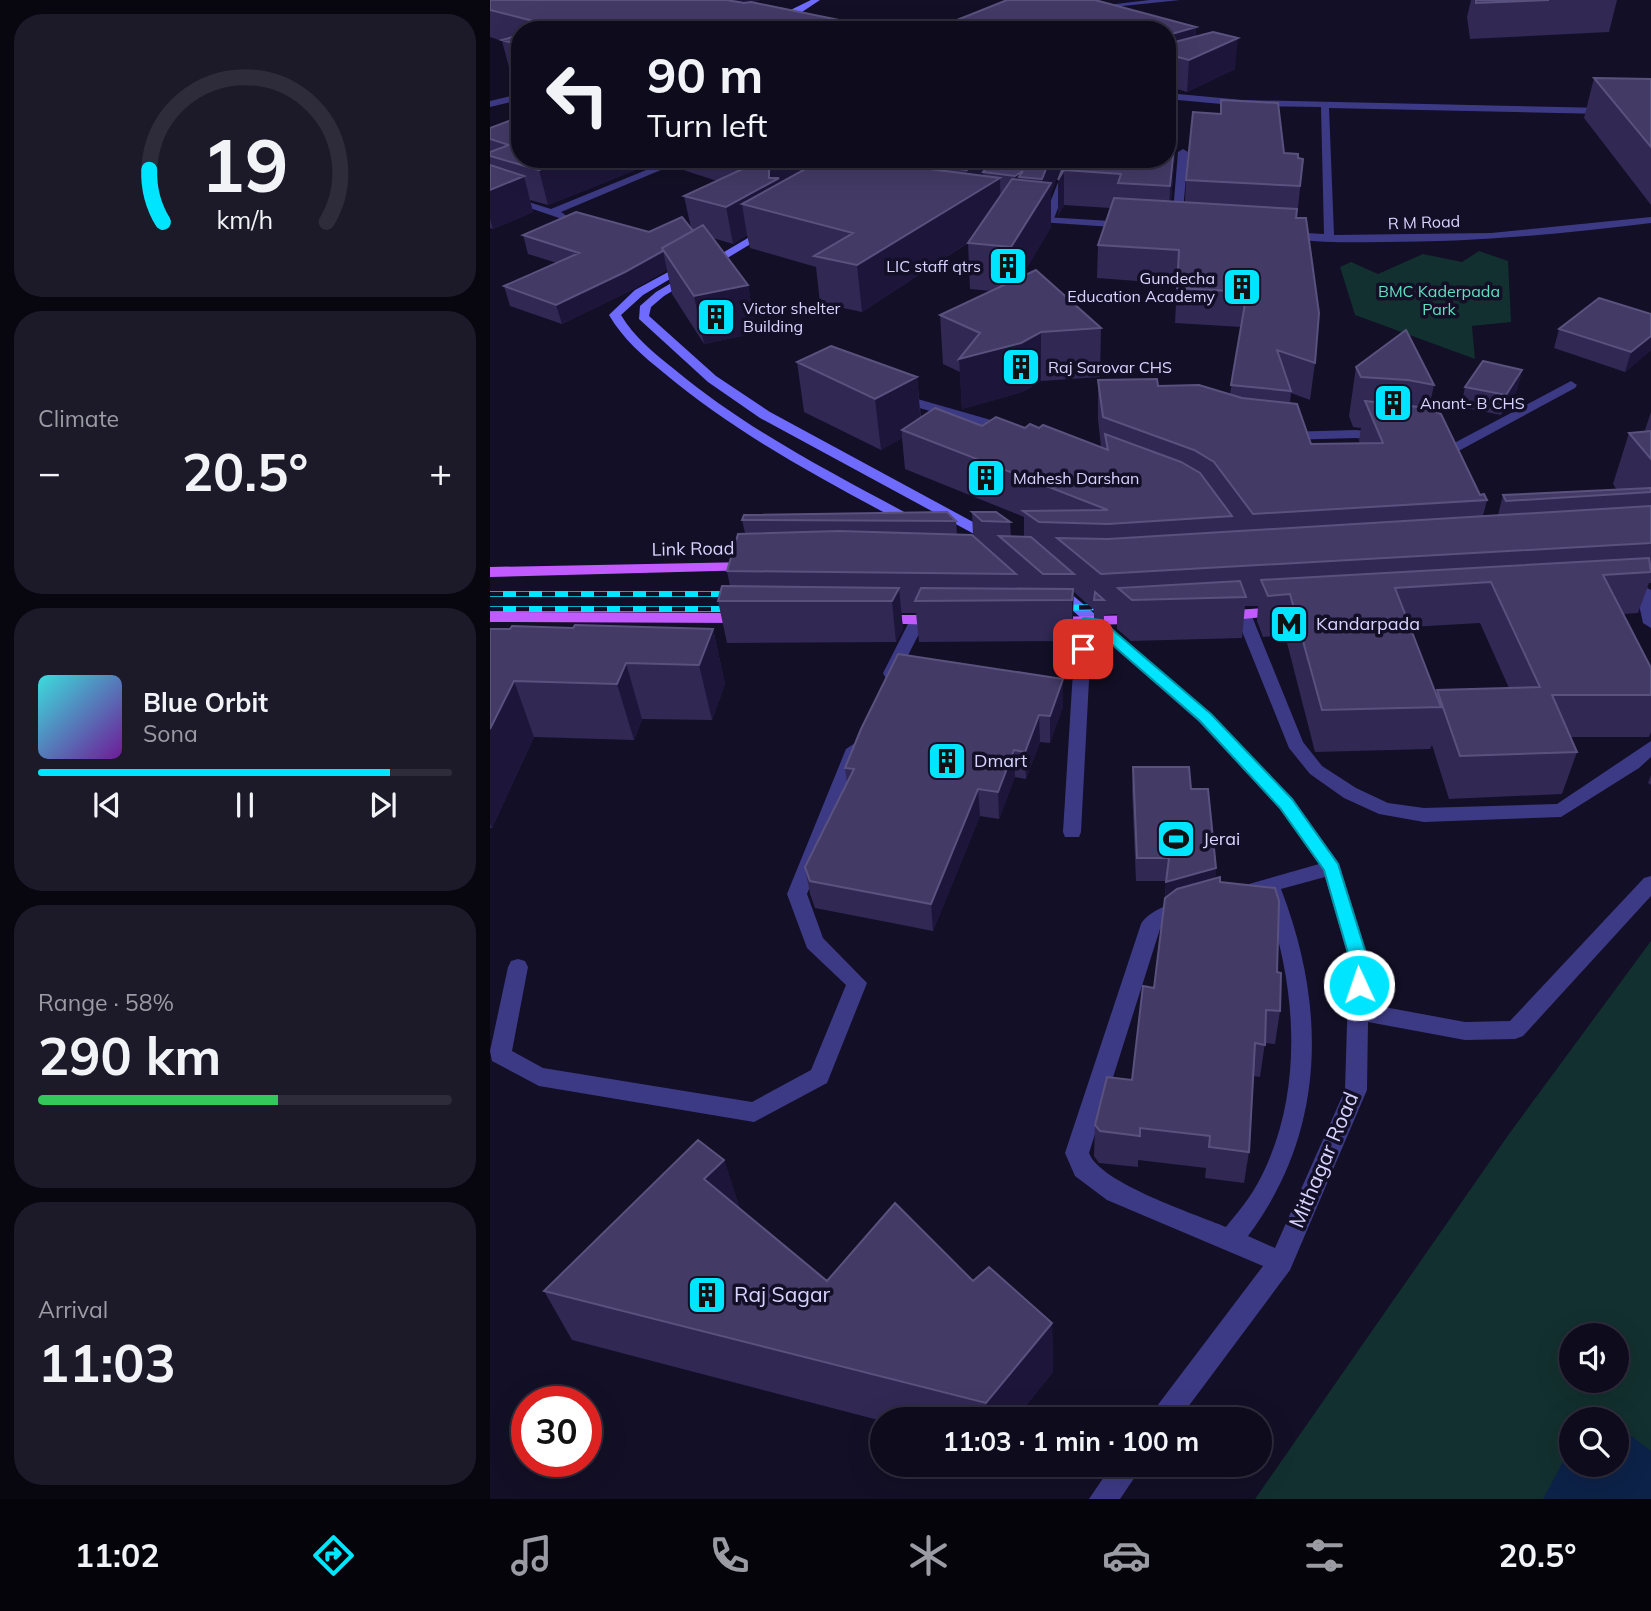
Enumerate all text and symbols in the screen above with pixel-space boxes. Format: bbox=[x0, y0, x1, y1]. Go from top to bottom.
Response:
text: 90 m bbox=[647, 44, 763, 105]
icon: left bbox=[532, 49, 623, 140]
text: Turn left bbox=[647, 105, 767, 145]
text: 19 bbox=[201, 119, 289, 210]
text: km/h bbox=[217, 203, 273, 234]
street label: R M Road bbox=[1387, 211, 1461, 233]
building icon: LIC staff qtrs bbox=[987, 245, 1029, 287]
place label: LIC staff qtrs bbox=[886, 256, 981, 276]
building icon: Gundecha Education Academy bbox=[1221, 266, 1263, 308]
place label: Gundecha Education Academy bbox=[1067, 268, 1215, 306]
park label: BMC Kaderpada Park bbox=[1378, 281, 1500, 319]
building icon: Victor shelter Building bbox=[695, 296, 737, 338]
place label: Victor shelter Building bbox=[743, 298, 841, 336]
building icon: Raj Sarovar CHS bbox=[1000, 346, 1042, 388]
place label: Raj Sarovar CHS bbox=[1048, 357, 1172, 377]
building icon: Anant- B CHS bbox=[1372, 382, 1414, 424]
place label: Anant- B CHS bbox=[1420, 393, 1525, 413]
text: Climate bbox=[38, 404, 119, 433]
text: 20.5° bbox=[182, 439, 308, 504]
text: − bbox=[38, 448, 61, 496]
text: + bbox=[429, 448, 452, 496]
building icon: Mahesh Darshan bbox=[965, 457, 1007, 499]
place label: Mahesh Darshan bbox=[1013, 468, 1139, 488]
street label: Link Road bbox=[651, 536, 735, 561]
metro station icon: Kandarpada bbox=[1268, 603, 1310, 645]
place label: Kandarpada bbox=[1316, 612, 1420, 635]
pin bbox=[1053, 619, 1113, 679]
icon: arrive bbox=[1064, 630, 1102, 668]
text: Blue Orbit bbox=[143, 686, 268, 719]
text: Sona bbox=[143, 719, 198, 748]
building icon: Dmart bbox=[926, 740, 968, 782]
place label: Dmart bbox=[974, 749, 1027, 772]
icon: previous bbox=[88, 786, 126, 824]
icon: pause bbox=[226, 786, 264, 824]
icon: next bbox=[364, 786, 402, 824]
sports icon: Jerai bbox=[1155, 818, 1197, 860]
place label: Jerai bbox=[1203, 827, 1240, 850]
position arrow bbox=[1322, 948, 1396, 1022]
text: Range · 58% bbox=[38, 988, 174, 1017]
text: 290 km bbox=[38, 1023, 221, 1088]
street label: Mithagar Road bbox=[1283, 1088, 1363, 1231]
building icon: Raj Sagar bbox=[686, 1274, 728, 1316]
place label: Raj Sagar bbox=[734, 1281, 831, 1307]
text: Arrival bbox=[38, 1295, 108, 1324]
map controls bbox=[1559, 1323, 1629, 1477]
button: sound bbox=[1559, 1323, 1629, 1393]
text: 11:03 bbox=[38, 1330, 176, 1395]
speed limit sign: 30 bbox=[511, 1386, 602, 1477]
button: search bbox=[1559, 1407, 1629, 1477]
text: 11:03 · 1 min · 100 m bbox=[943, 1425, 1199, 1458]
icon: directions bbox=[309, 1531, 358, 1580]
icon: music bbox=[507, 1531, 556, 1580]
icon: phone bbox=[705, 1531, 754, 1580]
icon: climate bbox=[904, 1531, 953, 1580]
icon: car bbox=[1102, 1531, 1151, 1580]
icon: filters bbox=[1300, 1531, 1349, 1580]
text: 11:02 bbox=[75, 1535, 159, 1575]
text: 20.5° bbox=[1499, 1535, 1576, 1575]

